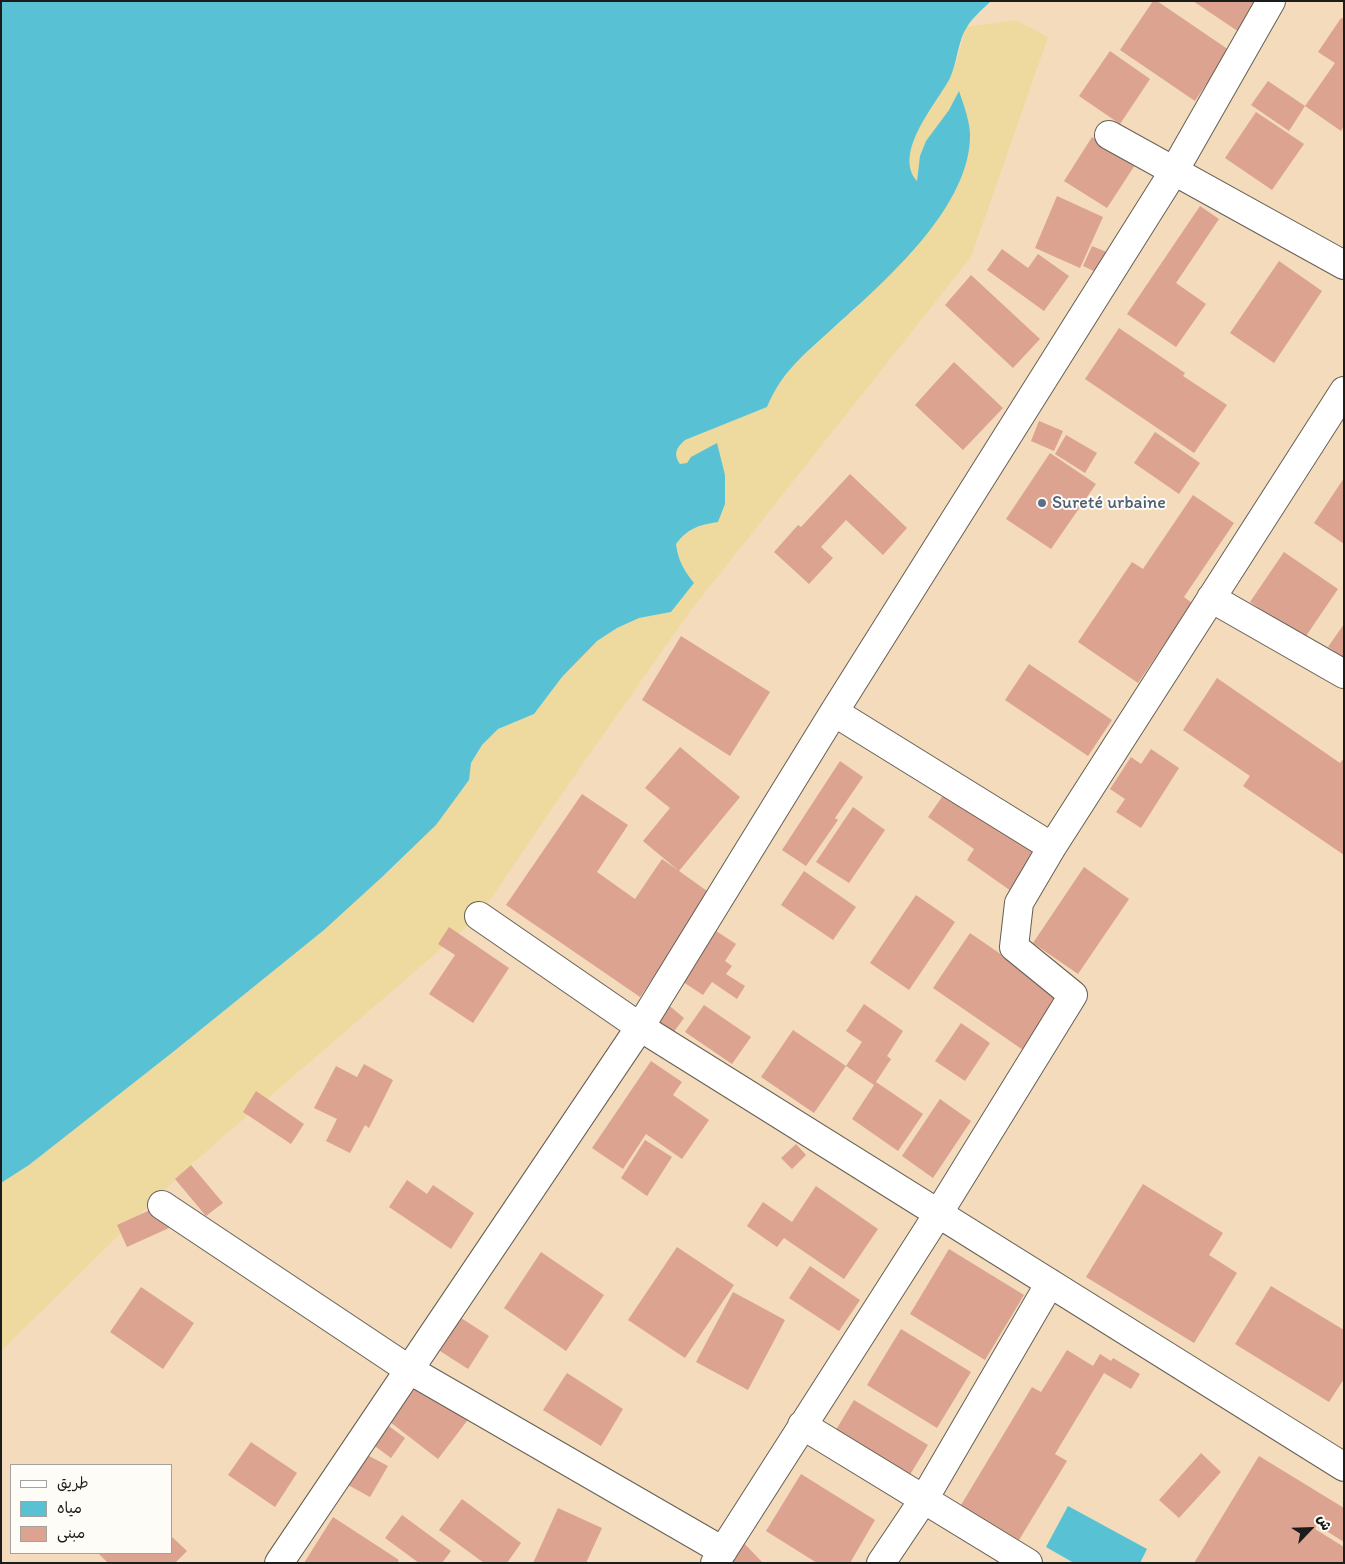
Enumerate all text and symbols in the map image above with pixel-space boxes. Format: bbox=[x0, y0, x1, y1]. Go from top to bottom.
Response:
place label: Sureté urbaine bbox=[1052, 492, 1166, 514]
marker: Sureté urbaine bbox=[1036, 497, 1048, 509]
legend bbox=[10, 1464, 172, 1554]
text: طريق bbox=[57, 1474, 89, 1492]
text: مياه bbox=[57, 1499, 82, 1517]
north arrow bbox=[1285, 1504, 1335, 1554]
text: ش bbox=[1313, 1512, 1335, 1533]
text: مبنى bbox=[57, 1524, 85, 1542]

